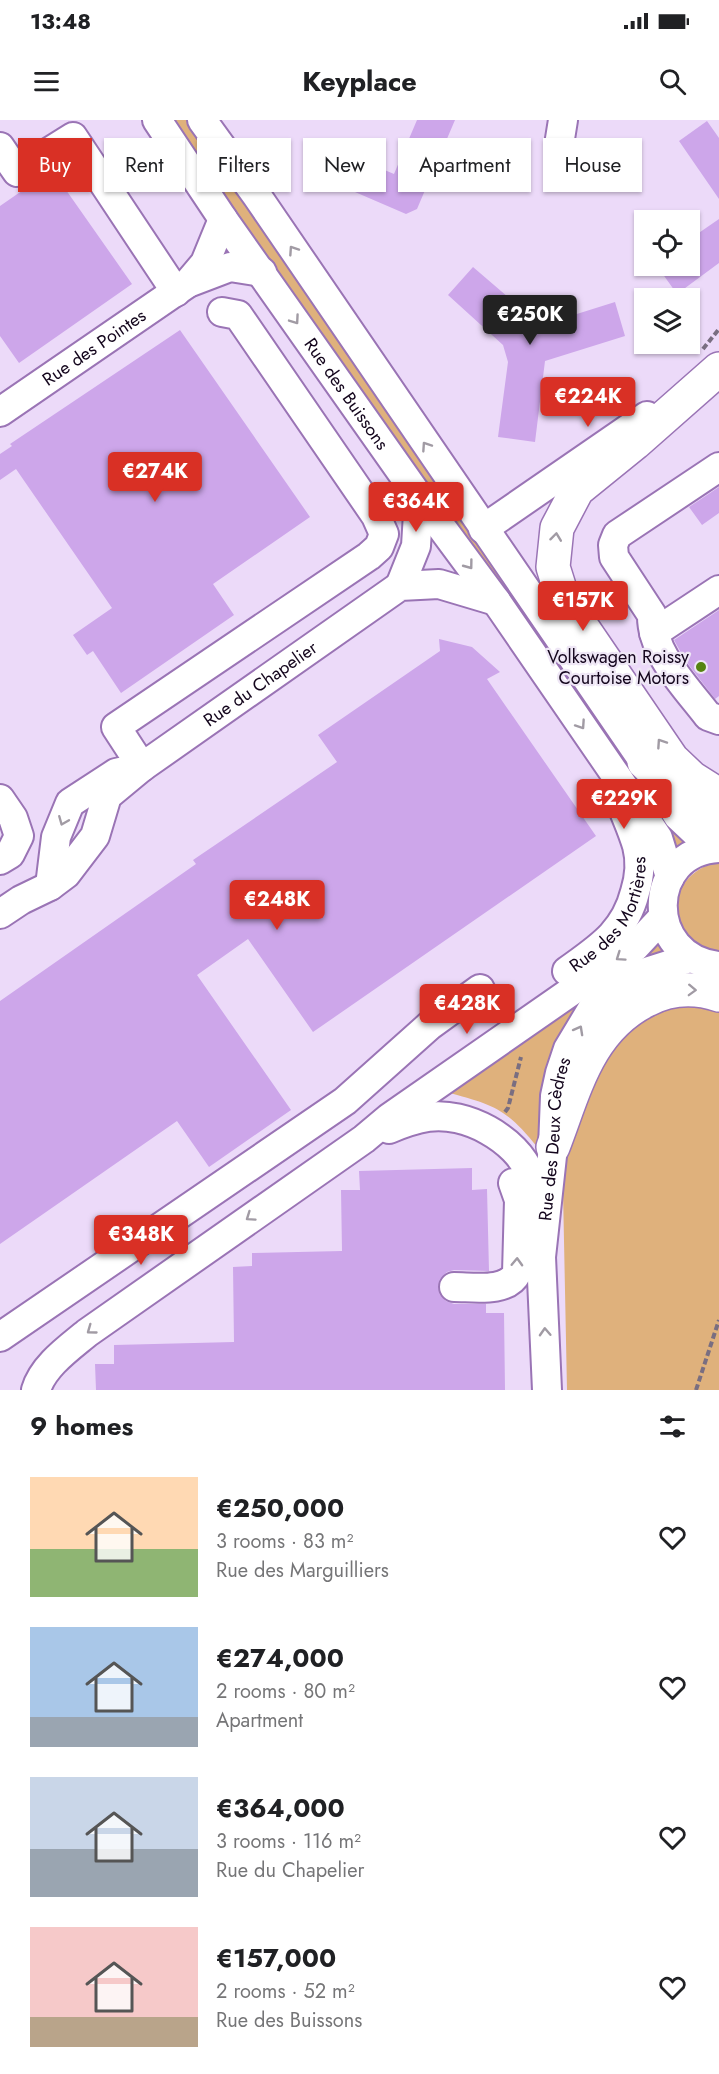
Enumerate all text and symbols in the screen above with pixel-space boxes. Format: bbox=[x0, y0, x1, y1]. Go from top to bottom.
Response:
text: 13:48 bbox=[30, 5, 91, 37]
text: Keyplace bbox=[302, 62, 417, 101]
icon: menu bbox=[30, 65, 63, 98]
icon: search bbox=[656, 65, 689, 98]
chip: Buy bbox=[18, 138, 92, 192]
chip: Rent bbox=[104, 138, 185, 192]
chip: Filters bbox=[197, 138, 291, 192]
chip: New bbox=[303, 138, 386, 192]
chip: Apartment bbox=[398, 138, 531, 192]
chip: House bbox=[543, 138, 642, 192]
map controls bbox=[634, 210, 700, 354]
button: locate bbox=[634, 210, 700, 276]
one-way arrow bbox=[289, 245, 300, 256]
button: layers bbox=[634, 288, 700, 354]
pin: €250K bbox=[488, 295, 572, 346]
text: €250K bbox=[497, 300, 563, 329]
street label: Rue des Pointes bbox=[37, 303, 151, 392]
one-way arrow bbox=[288, 314, 299, 325]
street label: Rue des Buissons bbox=[298, 333, 395, 455]
pin: €224K bbox=[546, 377, 630, 428]
text: €224K bbox=[554, 382, 622, 411]
one-way arrow bbox=[422, 441, 433, 452]
pin: €274K bbox=[113, 452, 197, 503]
text: €274K bbox=[122, 457, 188, 486]
pin: €364K bbox=[374, 482, 458, 533]
text: €364K bbox=[383, 487, 449, 516]
one-way arrow bbox=[549, 533, 562, 542]
one-way arrow bbox=[462, 558, 473, 569]
pin: €157K bbox=[541, 581, 625, 632]
text: €157K bbox=[552, 586, 614, 615]
street label: Rue du Chapelier bbox=[198, 634, 323, 733]
place label: Volkswagen Roissy Courtoise Motors bbox=[547, 644, 689, 691]
marker: Volkswagen Roissy Courtoise Motors bbox=[694, 660, 708, 674]
one-way arrow bbox=[574, 718, 585, 729]
one-way arrow bbox=[657, 738, 668, 749]
pin: €229K bbox=[582, 779, 666, 830]
text: €229K bbox=[591, 784, 657, 813]
one-way arrow bbox=[58, 814, 70, 825]
street label: Rue des Mortières bbox=[564, 856, 653, 978]
pin: €248K bbox=[235, 880, 319, 931]
text: €248K bbox=[244, 885, 310, 914]
one-way arrow bbox=[616, 950, 627, 961]
pin: €428K bbox=[425, 984, 509, 1035]
one-way arrow bbox=[687, 984, 696, 997]
text: €428K bbox=[434, 989, 500, 1018]
one-way arrow bbox=[572, 1026, 583, 1036]
street label: Rue des Deux Cèdres bbox=[532, 1054, 577, 1222]
one-way arrow bbox=[246, 1210, 257, 1221]
pin: €348K bbox=[99, 1215, 183, 1266]
text: €348K bbox=[108, 1220, 174, 1249]
one-way arrow bbox=[511, 1258, 523, 1267]
one-way arrow bbox=[87, 1323, 98, 1334]
one-way arrow bbox=[538, 1327, 551, 1336]
text: 9 homes bbox=[30, 1407, 133, 1445]
icon: filters bbox=[656, 1410, 689, 1443]
text: €250,000 bbox=[216, 1489, 344, 1527]
icon: home bbox=[78, 1501, 150, 1573]
icon: heart bbox=[656, 1521, 689, 1554]
text: 3 rooms · 83 m² bbox=[216, 1527, 353, 1556]
text: Rue des Marguilliers bbox=[216, 1556, 389, 1585]
text: €274,000 bbox=[216, 1639, 344, 1677]
icon: home bbox=[78, 1651, 150, 1723]
icon: heart bbox=[656, 1671, 689, 1704]
text: 2 rooms · 80 m² bbox=[216, 1677, 355, 1706]
text: Apartment bbox=[216, 1706, 303, 1735]
text: €364,000 bbox=[216, 1789, 345, 1827]
icon: home bbox=[78, 1801, 150, 1873]
icon: heart bbox=[656, 1821, 689, 1854]
text: 3 rooms · 116 m² bbox=[216, 1827, 361, 1856]
text: Rue du Chapelier bbox=[216, 1856, 364, 1885]
text: €157,000 bbox=[216, 1939, 336, 1977]
icon: home bbox=[78, 1951, 150, 2023]
icon: heart bbox=[656, 1971, 689, 2004]
text: 2 rooms · 52 m² bbox=[216, 1977, 355, 2006]
text: Rue des Buissons bbox=[216, 2006, 362, 2035]

